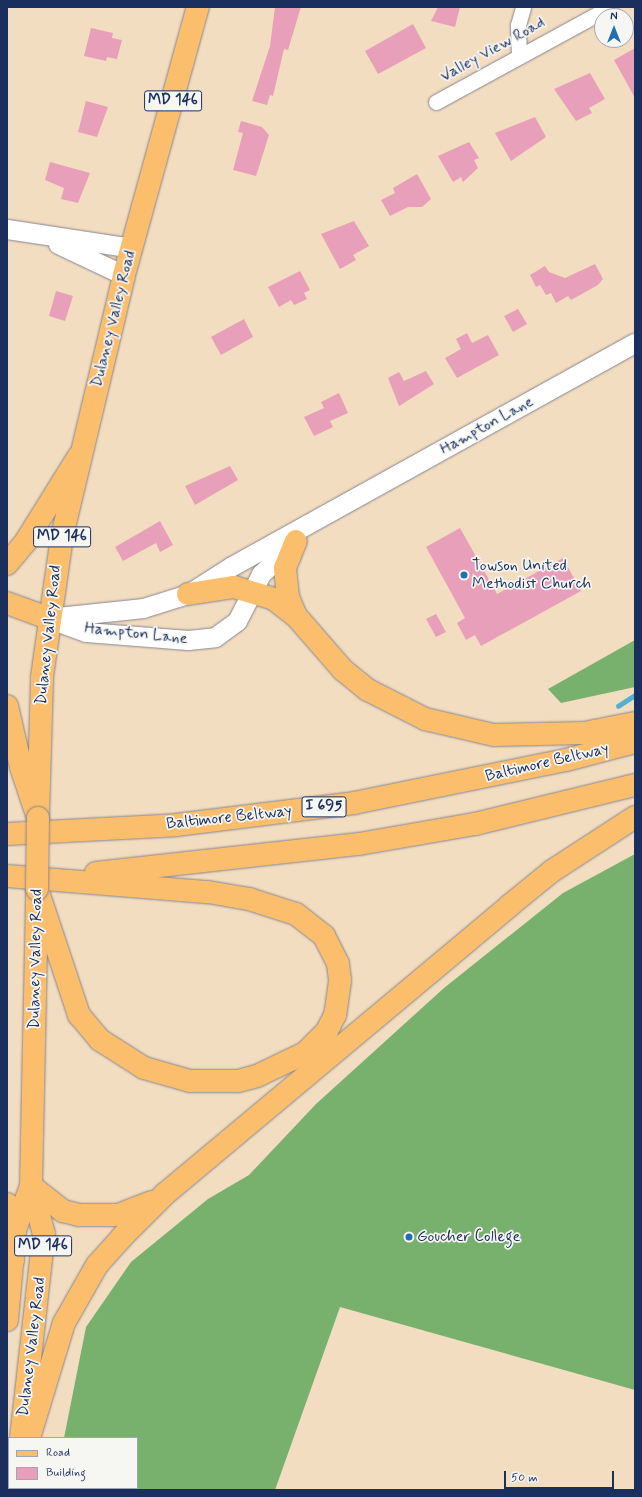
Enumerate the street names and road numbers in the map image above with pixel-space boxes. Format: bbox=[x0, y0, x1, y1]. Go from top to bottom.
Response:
street label: Valley View Road bbox=[439, 14, 547, 86]
road number: MD 146 bbox=[144, 88, 202, 114]
street label: Dulaney Valley Road bbox=[88, 250, 140, 388]
street label: Hampton Lane bbox=[437, 393, 537, 459]
road number: MD 146 bbox=[33, 524, 91, 550]
street label: Dulaney Valley Road bbox=[32, 565, 66, 705]
street label: Hampton Lane bbox=[84, 619, 188, 649]
street label: Baltimore Beltway bbox=[483, 739, 611, 787]
road number: I 695 bbox=[301, 794, 347, 820]
street label: Baltimore Beltway bbox=[165, 802, 293, 834]
street label: Dulaney Valley Road bbox=[25, 890, 47, 1028]
road number: MD 146 bbox=[14, 1233, 72, 1259]
street label: Dulaney Valley Road bbox=[14, 1277, 50, 1417]

